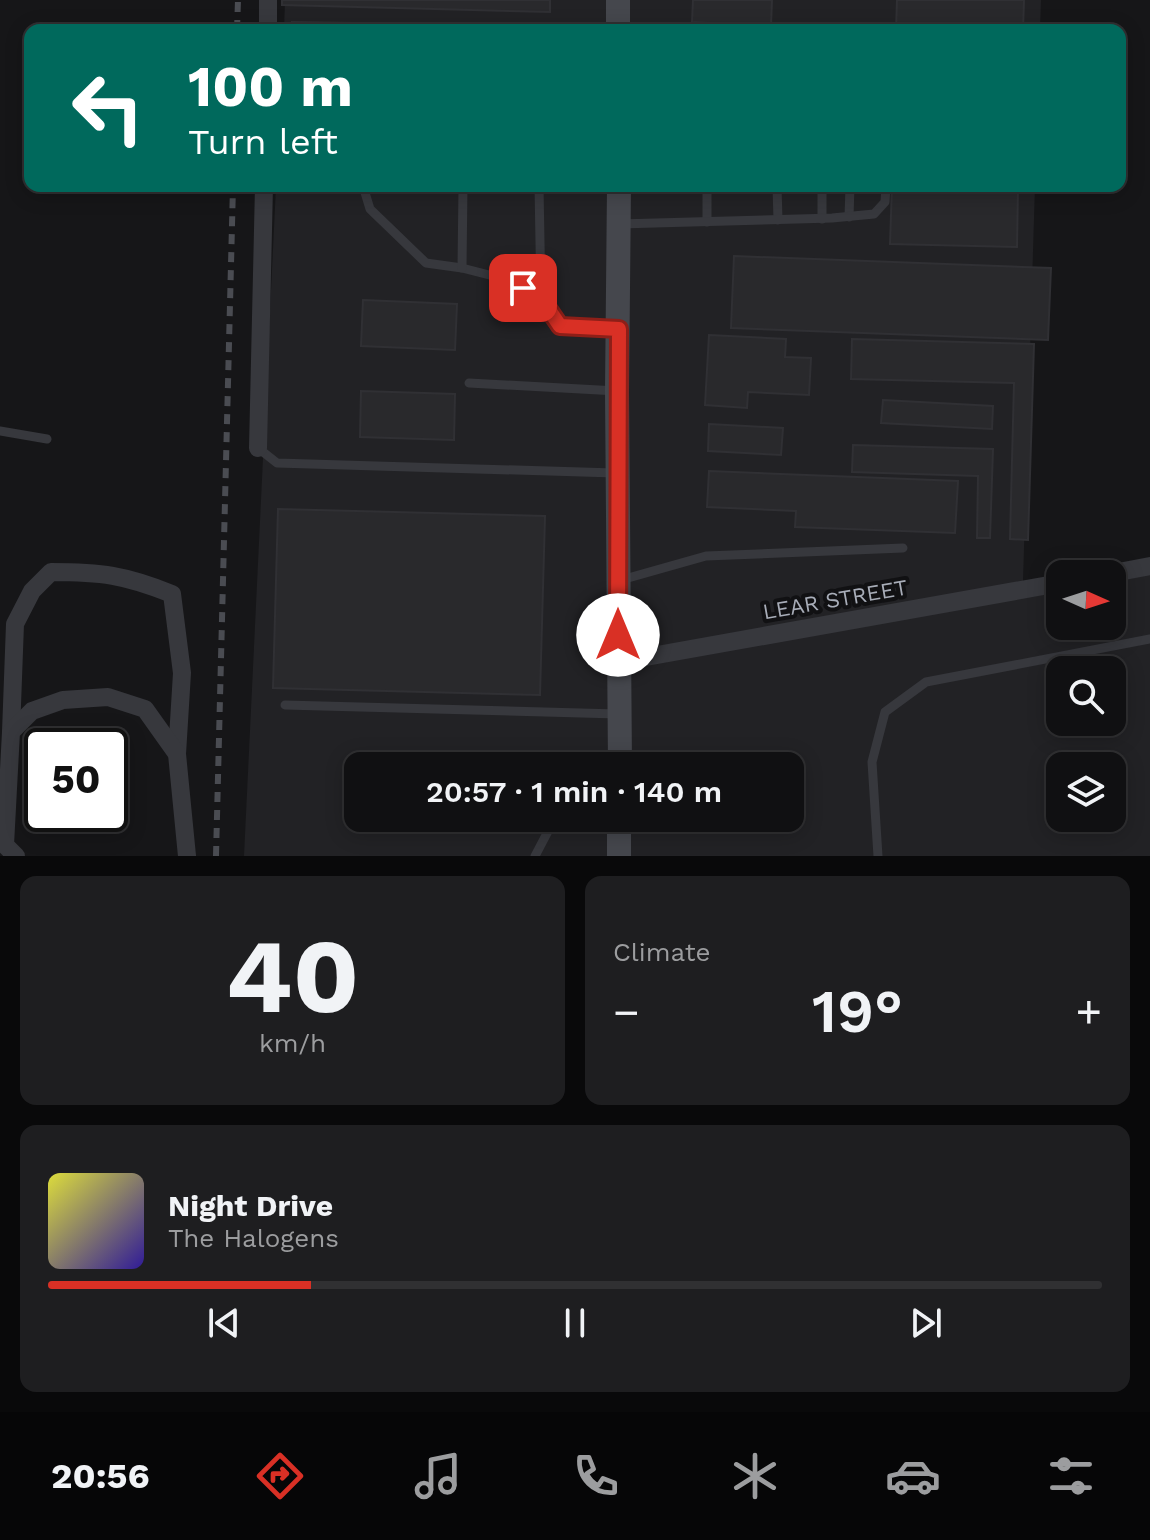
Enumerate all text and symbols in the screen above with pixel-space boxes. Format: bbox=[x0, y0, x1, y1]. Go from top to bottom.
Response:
text: 100 m bbox=[188, 54, 353, 120]
icon: left bbox=[56, 56, 160, 160]
text: Turn left bbox=[188, 121, 338, 163]
pin bbox=[489, 254, 557, 322]
icon: arrive bbox=[501, 266, 545, 310]
north arrow bbox=[1046, 560, 1126, 640]
map controls bbox=[1046, 560, 1126, 832]
street label: LEAR STREET bbox=[761, 574, 909, 625]
position arrow bbox=[576, 593, 660, 677]
button: search bbox=[1046, 656, 1126, 736]
speed limit sign: 50 bbox=[24, 728, 128, 832]
button: layers bbox=[1046, 752, 1126, 832]
text: 20:57 · 1 min · 140 m bbox=[426, 774, 722, 809]
text: 40 bbox=[225, 915, 360, 1037]
text: Climate bbox=[613, 937, 711, 967]
text: 19° bbox=[812, 976, 903, 1047]
text: − bbox=[613, 986, 640, 1038]
text: + bbox=[1075, 986, 1102, 1038]
text: km/h bbox=[259, 1028, 326, 1058]
text: Night Drive bbox=[168, 1188, 333, 1223]
text: The Halogens bbox=[168, 1223, 339, 1253]
icon: previous bbox=[202, 1301, 246, 1345]
icon: pause bbox=[553, 1301, 597, 1345]
icon: next bbox=[904, 1301, 948, 1345]
icon: directions bbox=[252, 1448, 308, 1504]
icon: music bbox=[410, 1448, 466, 1504]
icon: phone bbox=[568, 1448, 624, 1504]
icon: climate bbox=[727, 1448, 783, 1504]
icon: car bbox=[885, 1448, 941, 1504]
icon: filters bbox=[1043, 1448, 1099, 1504]
text: 20:56 bbox=[51, 1455, 150, 1497]

